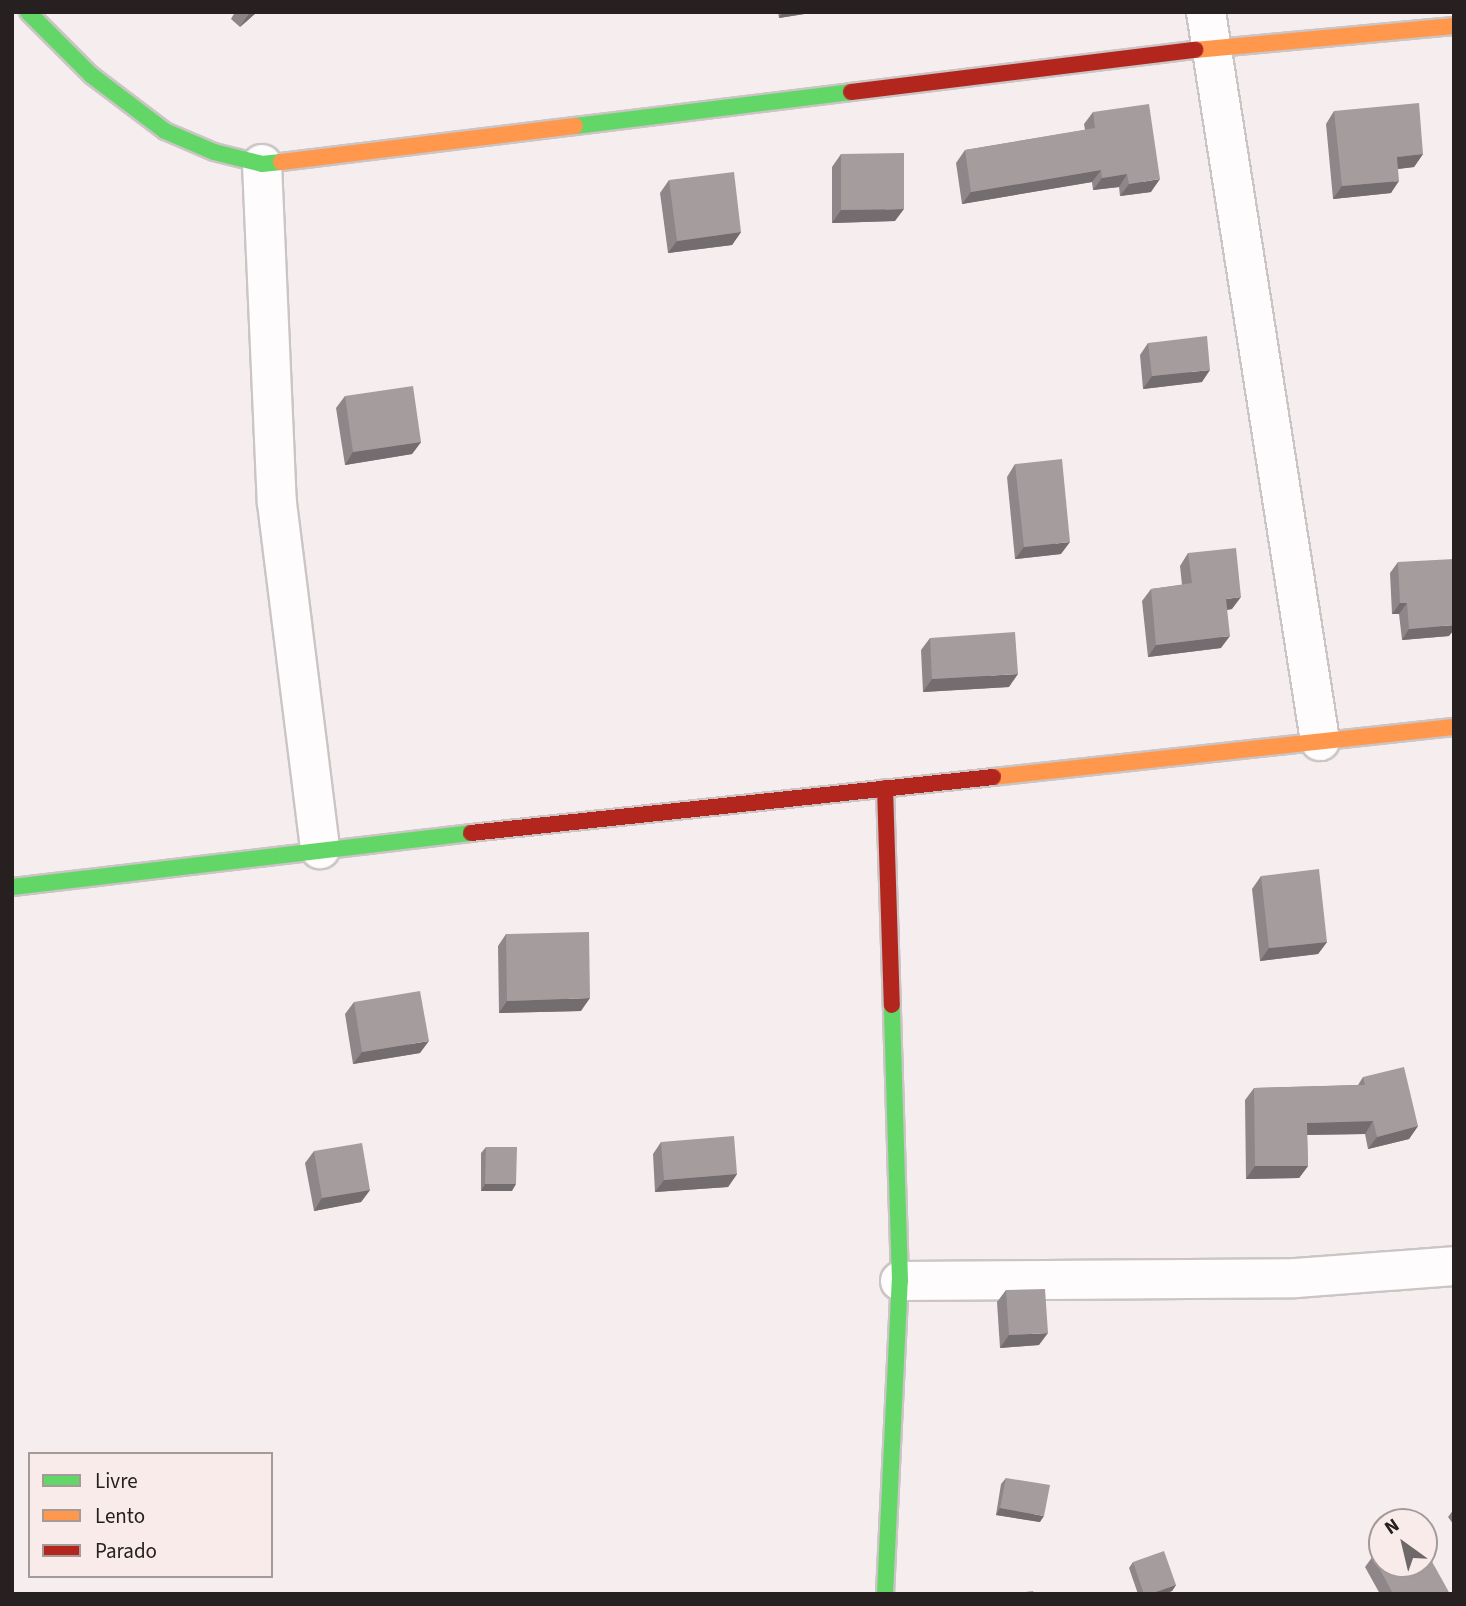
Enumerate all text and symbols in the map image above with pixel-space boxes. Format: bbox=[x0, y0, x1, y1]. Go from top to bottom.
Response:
legend bbox=[28, 1452, 273, 1578]
text: Livre bbox=[95, 1466, 138, 1496]
text: Lento bbox=[95, 1501, 145, 1531]
north arrow bbox=[1368, 1508, 1438, 1578]
text: N bbox=[1379, 1512, 1405, 1542]
text: Parado bbox=[95, 1536, 157, 1566]

